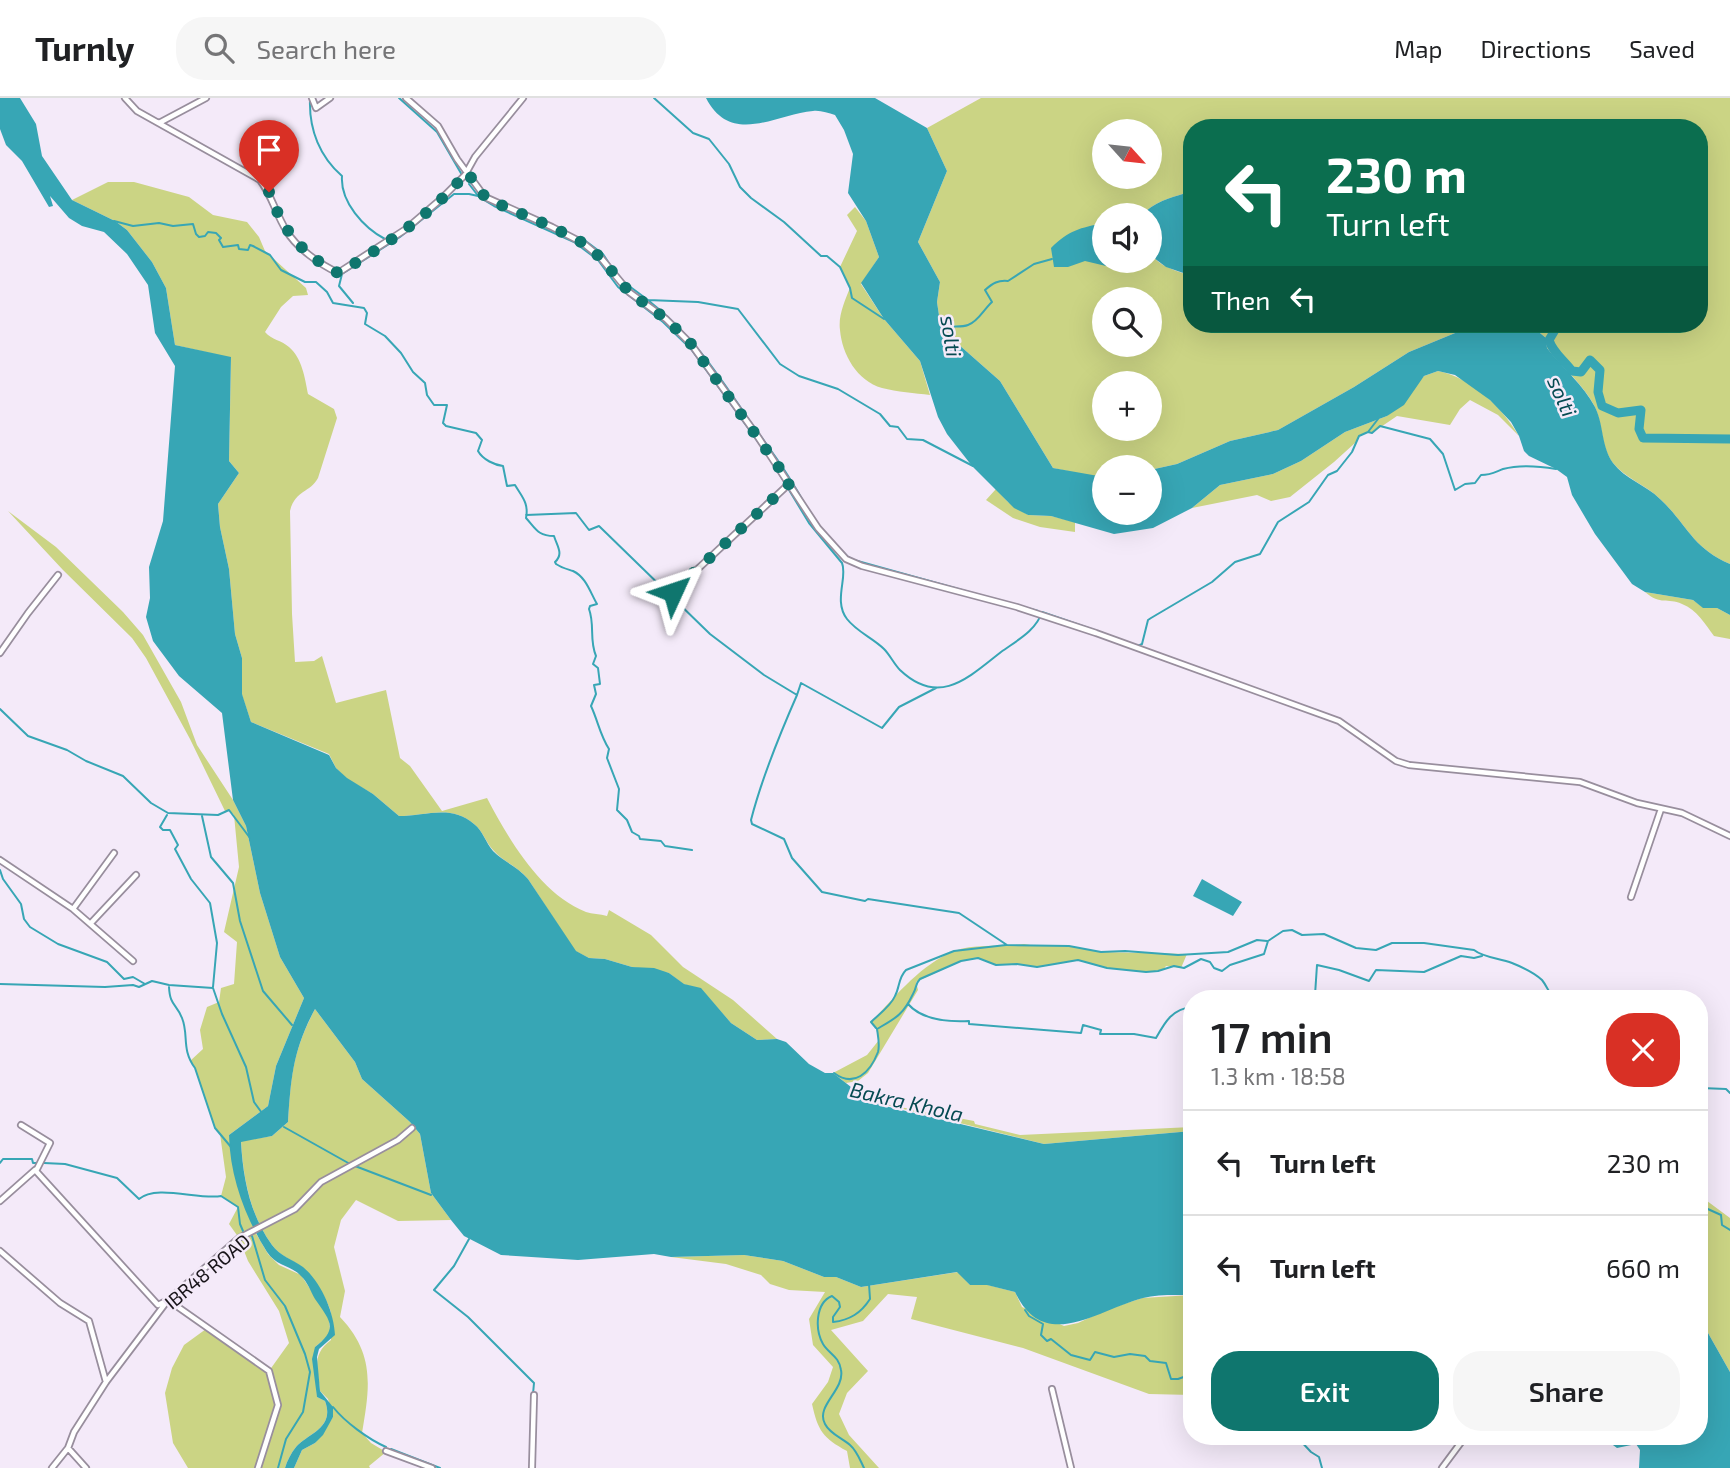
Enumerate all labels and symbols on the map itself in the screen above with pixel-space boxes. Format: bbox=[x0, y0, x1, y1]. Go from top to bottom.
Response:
north arrow bbox=[1092, 119, 1162, 189]
pin bbox=[239, 120, 299, 192]
water label: solti bbox=[936, 314, 968, 358]
water label: solti bbox=[1543, 372, 1583, 420]
position arrow bbox=[636, 555, 710, 629]
water label: Bakra Khola bbox=[848, 1076, 966, 1126]
street label: IBR48 ROAD bbox=[160, 1229, 254, 1313]

